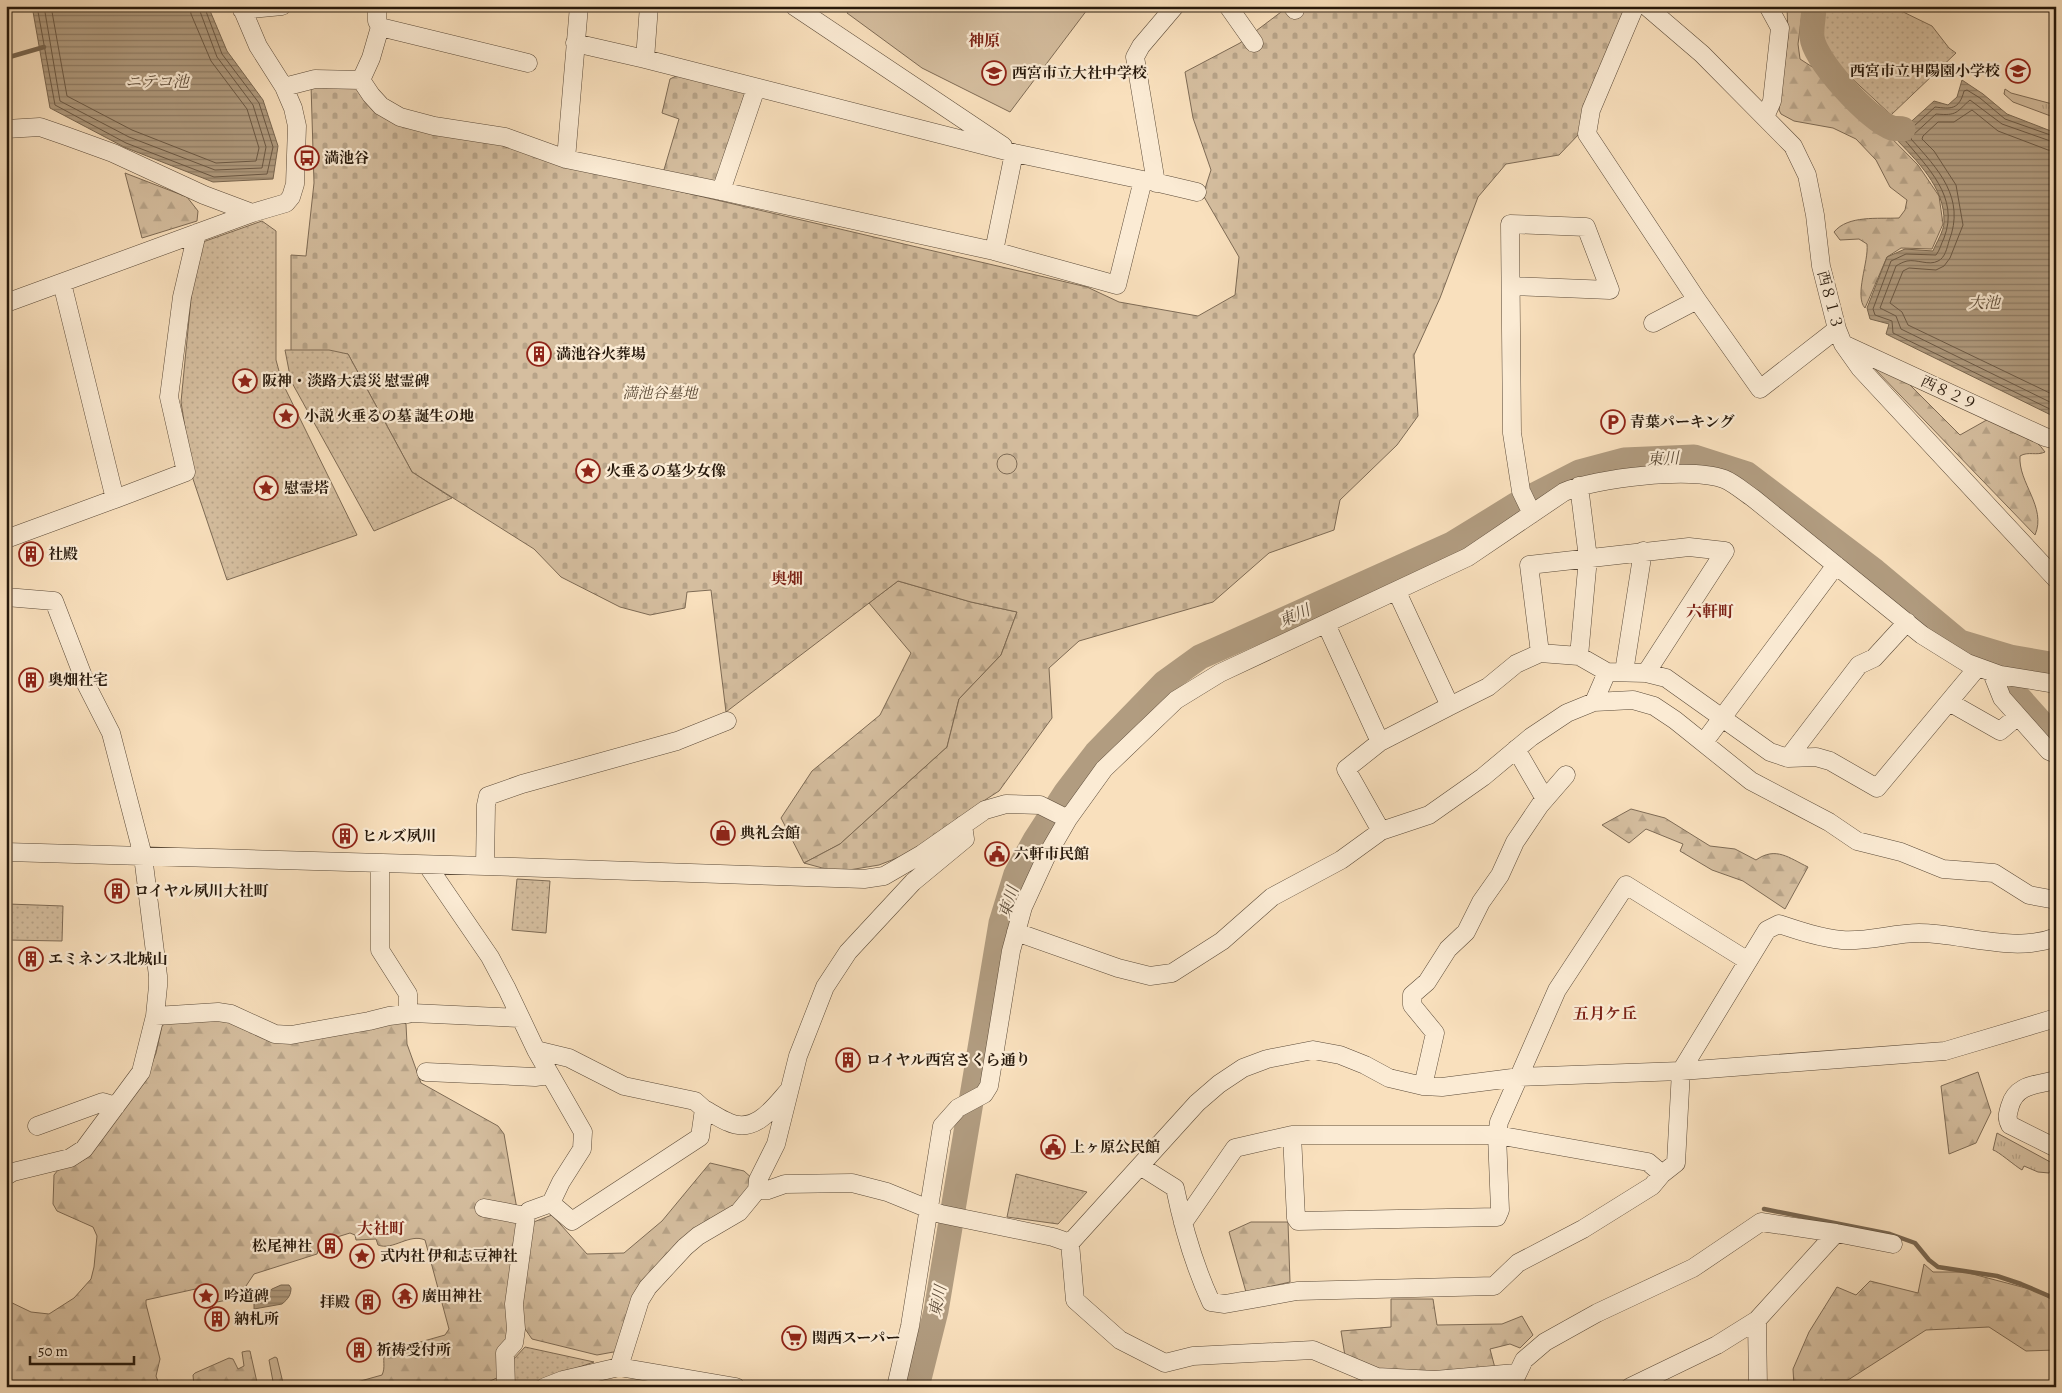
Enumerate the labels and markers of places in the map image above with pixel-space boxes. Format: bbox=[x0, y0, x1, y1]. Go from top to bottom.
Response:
school or university icon: 西宮市立甲陽園小学校 bbox=[2005, 58, 2031, 84]
school or university icon: 西宮市立大社中学校 bbox=[981, 60, 1007, 86]
place label: 西宮市立甲陽園小学校 bbox=[1850, 61, 2000, 81]
place label: 西宮市立大社中学校 bbox=[1012, 63, 1147, 83]
bus stop icon: 満池谷 bbox=[294, 145, 320, 171]
place label: 満池谷 bbox=[324, 148, 369, 168]
building icon: 満池谷火葬場 bbox=[526, 341, 552, 367]
place label: 満池谷火葬場 bbox=[556, 344, 646, 364]
place icon: 阪神・淡路大震災 慰霊碑 bbox=[232, 368, 258, 394]
place label: 阪神・淡路大震災 慰霊碑 bbox=[262, 371, 430, 391]
place icon: 小説 火垂るの墓 誕生の地 bbox=[273, 403, 299, 429]
place label: 小説 火垂るの墓 誕生の地 bbox=[304, 406, 474, 426]
parking icon: 青葉パーキング bbox=[1600, 409, 1626, 435]
place label: 青葉パーキング bbox=[1630, 412, 1735, 432]
place icon: 火垂るの墓少女像 bbox=[575, 458, 601, 484]
place label: 火垂るの墓少女像 bbox=[606, 461, 726, 481]
place icon: 慰霊塔 bbox=[253, 475, 279, 501]
place label: 慰霊塔 bbox=[284, 478, 329, 498]
building icon: 社殿 bbox=[18, 541, 44, 567]
place label: 社殿 bbox=[48, 544, 78, 564]
building icon: 奥畑社宅 bbox=[18, 667, 44, 693]
place label: 奥畑社宅 bbox=[48, 670, 108, 690]
shop icon: 典礼会館 bbox=[710, 820, 736, 846]
building icon: ヒルズ夙川 bbox=[332, 823, 358, 849]
place label: 典礼会館 bbox=[740, 823, 800, 843]
place label: ヒルズ夙川 bbox=[362, 826, 437, 846]
public building icon: 六軒市民館 bbox=[984, 841, 1010, 867]
place label: 六軒市民館 bbox=[1014, 844, 1089, 864]
building icon: ロイヤル夙川大社町 bbox=[104, 878, 130, 904]
place label: ロイヤル夙川大社町 bbox=[134, 881, 268, 901]
building icon: エミネンス北城山 bbox=[18, 946, 44, 972]
place label: エミネンス北城山 bbox=[48, 949, 168, 969]
building icon: ロイヤル西宮さくら通り bbox=[835, 1047, 861, 1073]
place label: ロイヤル西宮さくら通り bbox=[866, 1050, 1030, 1070]
public building icon: 上ヶ原公民館 bbox=[1040, 1134, 1066, 1160]
place label: 上ヶ原公民館 bbox=[1070, 1137, 1160, 1157]
building icon: 松尾神社 bbox=[317, 1233, 343, 1259]
place label: 松尾神社 bbox=[252, 1236, 312, 1256]
place icon: 式内社 伊和志豆神社 bbox=[349, 1243, 375, 1269]
place label: 式内社 伊和志豆神社 bbox=[380, 1246, 518, 1266]
place icon: 吟道碑 bbox=[193, 1283, 219, 1309]
temple icon: 廣田神社 bbox=[392, 1283, 418, 1309]
place label: 吟道碑 bbox=[224, 1286, 269, 1306]
place label: 廣田神社 bbox=[422, 1286, 482, 1306]
building icon: 拝殿 bbox=[355, 1289, 381, 1315]
place label: 拝殿 bbox=[320, 1292, 350, 1312]
building icon: 納札所 bbox=[204, 1306, 230, 1332]
place label: 納札所 bbox=[234, 1309, 279, 1329]
supermarket icon: 関西スーパー bbox=[781, 1325, 807, 1351]
place label: 関西スーパー bbox=[812, 1328, 901, 1348]
building icon: 祈祷受付所 bbox=[346, 1337, 372, 1363]
place label: 祈祷受付所 bbox=[376, 1340, 451, 1360]

